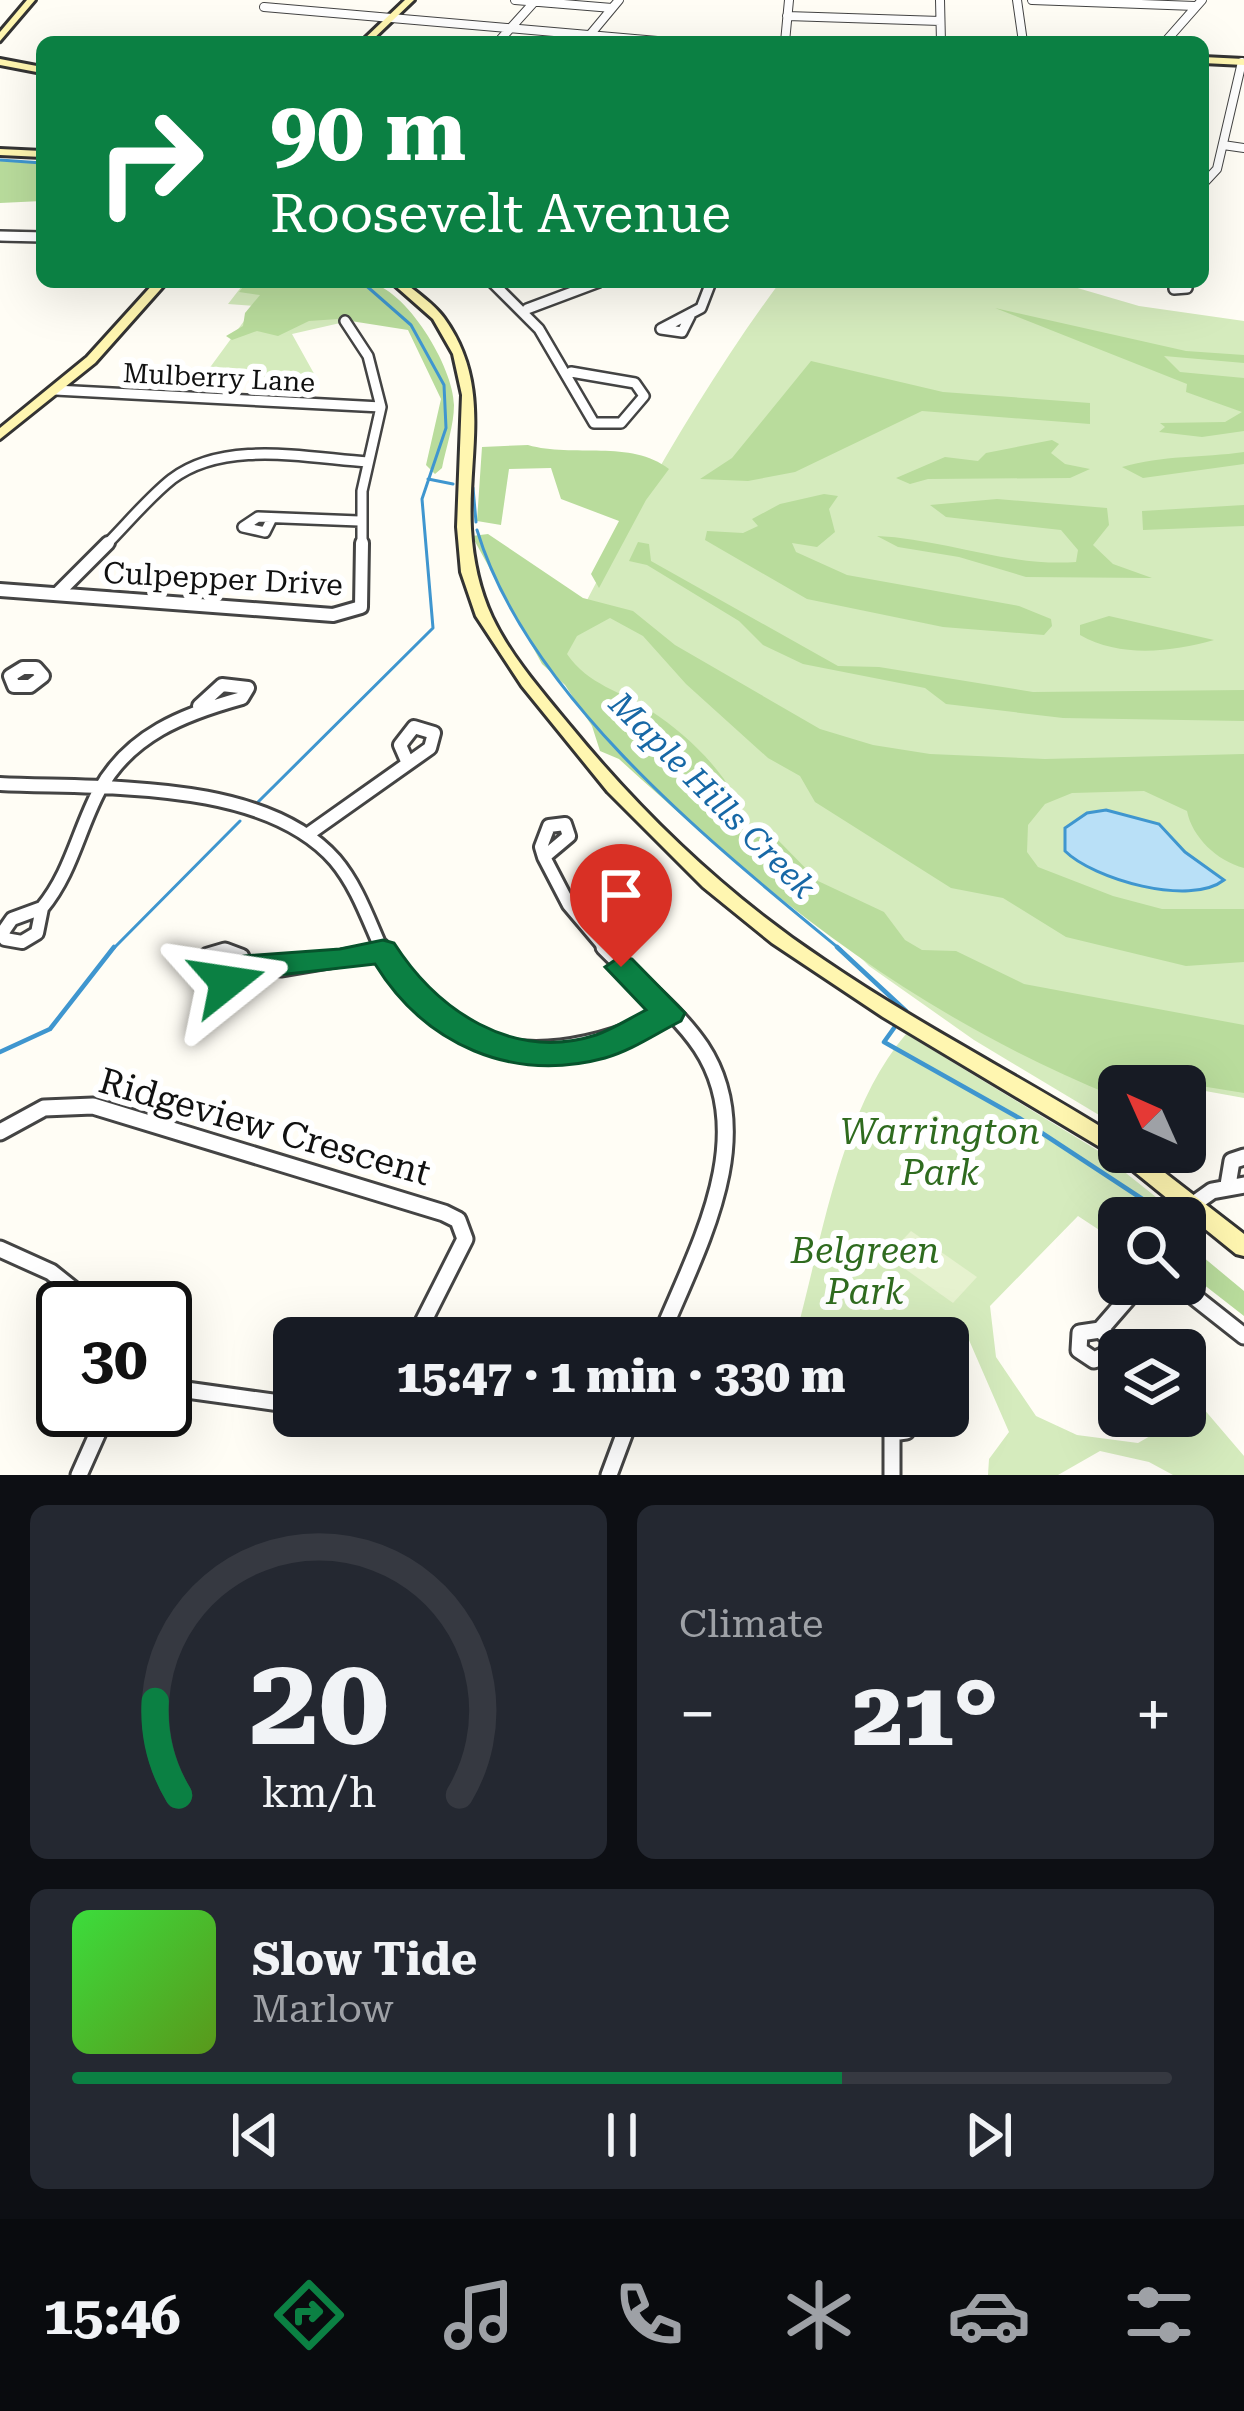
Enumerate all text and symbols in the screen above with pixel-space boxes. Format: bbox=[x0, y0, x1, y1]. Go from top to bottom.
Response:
text: 90 m bbox=[270, 82, 466, 180]
icon: right bbox=[72, 84, 228, 240]
text: Roosevelt Avenue bbox=[270, 182, 731, 245]
street label: Mulberry Lane bbox=[122, 357, 316, 399]
street label: Culpepper Drive bbox=[102, 555, 344, 602]
water label: Maple Hills Creek bbox=[601, 684, 824, 906]
pin bbox=[570, 844, 672, 967]
icon: arrive bbox=[588, 862, 654, 928]
position arrow bbox=[164, 919, 290, 1045]
street label: Ridgeview Crescent bbox=[94, 1060, 435, 1194]
north arrow bbox=[1098, 1065, 1206, 1173]
map controls bbox=[1098, 1065, 1206, 1437]
park label: Warrington Park bbox=[840, 1111, 1040, 1194]
button: search bbox=[1098, 1197, 1206, 1305]
park label: Belgreen Park bbox=[790, 1230, 939, 1313]
speed limit sign: 30 bbox=[36, 1281, 192, 1437]
button: layers bbox=[1098, 1329, 1206, 1437]
text: 15:47 · 1 min · 330 m bbox=[397, 1350, 845, 1403]
text: Climate bbox=[679, 1601, 823, 1647]
text: 20 bbox=[249, 1628, 388, 1774]
text: 21° bbox=[853, 1662, 998, 1767]
text: − bbox=[679, 1676, 716, 1753]
text: + bbox=[1135, 1676, 1172, 1753]
text: km/h bbox=[261, 1767, 376, 1817]
text: Slow Tide bbox=[252, 1933, 477, 1986]
text: Marlow bbox=[252, 1986, 393, 2032]
icon: previous bbox=[222, 2102, 288, 2168]
icon: pause bbox=[589, 2102, 655, 2168]
icon: next bbox=[956, 2102, 1022, 2168]
icon: directions bbox=[267, 2273, 351, 2357]
icon: music bbox=[437, 2273, 521, 2357]
icon: phone bbox=[607, 2273, 691, 2357]
icon: climate bbox=[777, 2273, 861, 2357]
icon: car bbox=[947, 2273, 1031, 2357]
icon: filters bbox=[1117, 2273, 1201, 2357]
text: 15:46 bbox=[43, 2284, 181, 2347]

